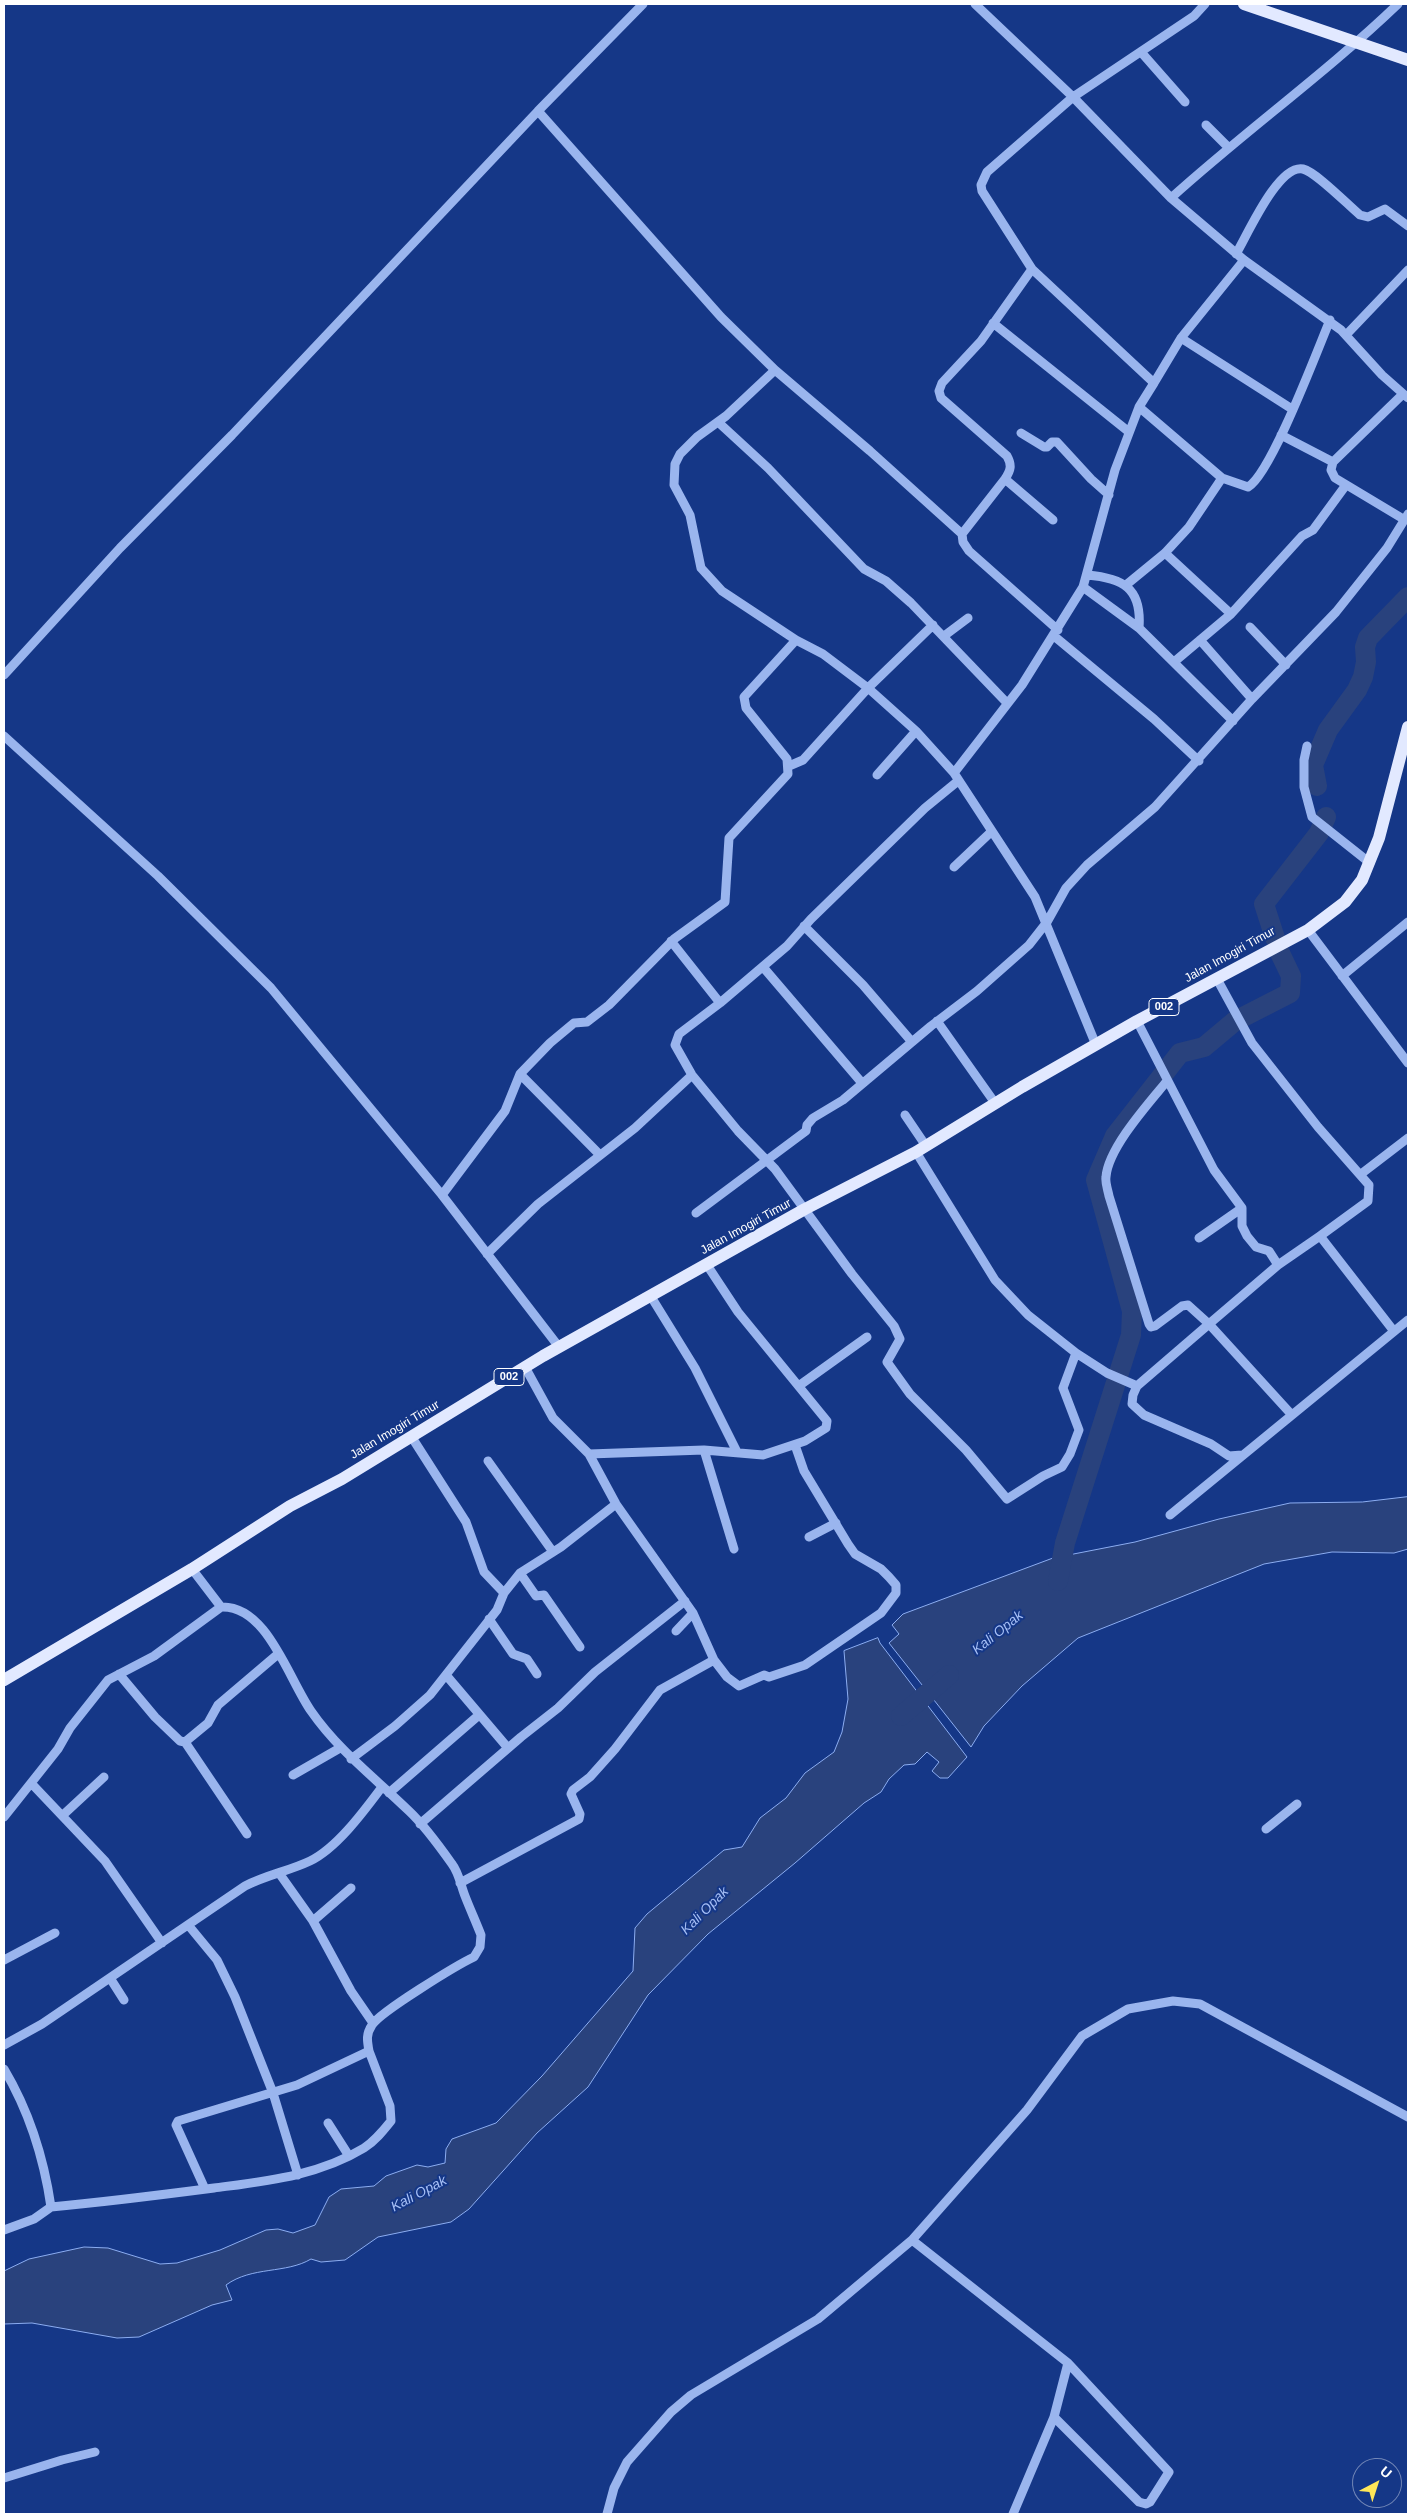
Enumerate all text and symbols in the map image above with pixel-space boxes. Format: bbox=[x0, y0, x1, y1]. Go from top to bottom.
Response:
street label: Jalan Imogiri Timur bbox=[1182, 924, 1278, 986]
road number: 002 bbox=[1149, 999, 1179, 1016]
street label: Jalan Imogiri Timur bbox=[698, 1196, 794, 1258]
road number: 002 bbox=[494, 1368, 524, 1385]
street label: Jalan Imogiri Timur bbox=[348, 1398, 442, 1462]
water label: Kali Opak bbox=[969, 1607, 1027, 1659]
water label: Kali Opak bbox=[678, 1884, 732, 1938]
water label: Kali Opak bbox=[388, 2172, 450, 2216]
north arrow bbox=[1352, 2458, 1402, 2508]
text: U bbox=[1377, 2463, 1395, 2482]

